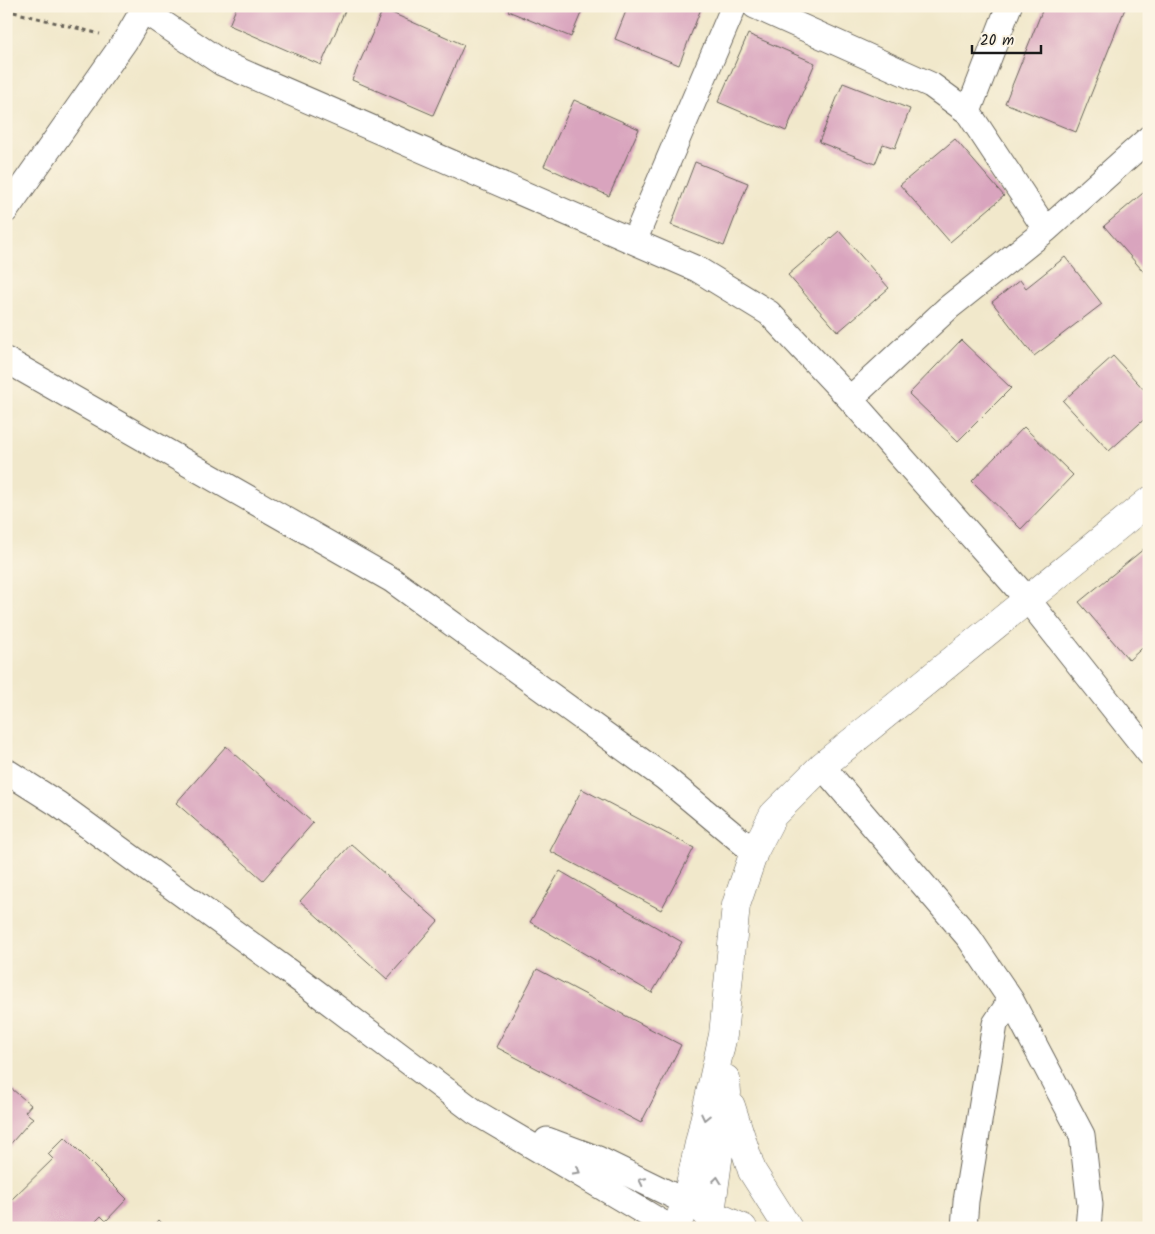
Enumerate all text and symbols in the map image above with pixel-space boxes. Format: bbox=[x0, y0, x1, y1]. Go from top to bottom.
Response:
scale bar bbox=[972, 22, 1041, 54]
text: 20 m bbox=[980, 29, 1014, 53]
one-way arrow bbox=[700, 1112, 711, 1121]
one-way arrow bbox=[572, 1165, 581, 1175]
one-way arrow bbox=[711, 1175, 722, 1183]
one-way arrow bbox=[638, 1177, 647, 1187]

